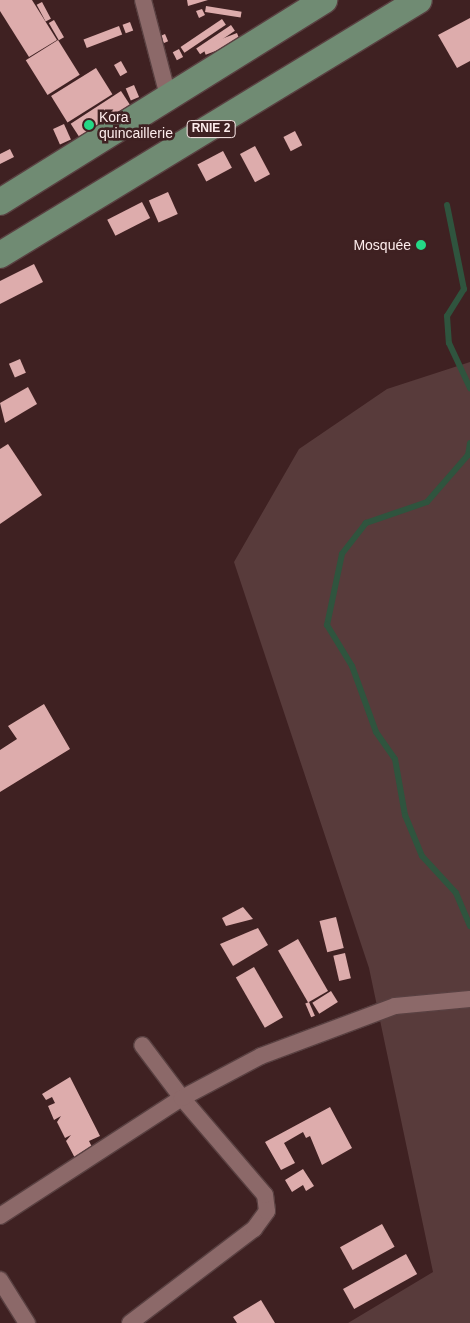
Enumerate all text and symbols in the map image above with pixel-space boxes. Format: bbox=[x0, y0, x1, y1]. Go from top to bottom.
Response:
place label: Kora quincaillerie bbox=[99, 109, 173, 142]
marker: Kora quincaillerie bbox=[83, 119, 95, 131]
road number: RNIE 2 bbox=[186, 120, 236, 138]
place label: Mosquée bbox=[353, 237, 411, 253]
marker: Mosquée bbox=[415, 239, 427, 251]

